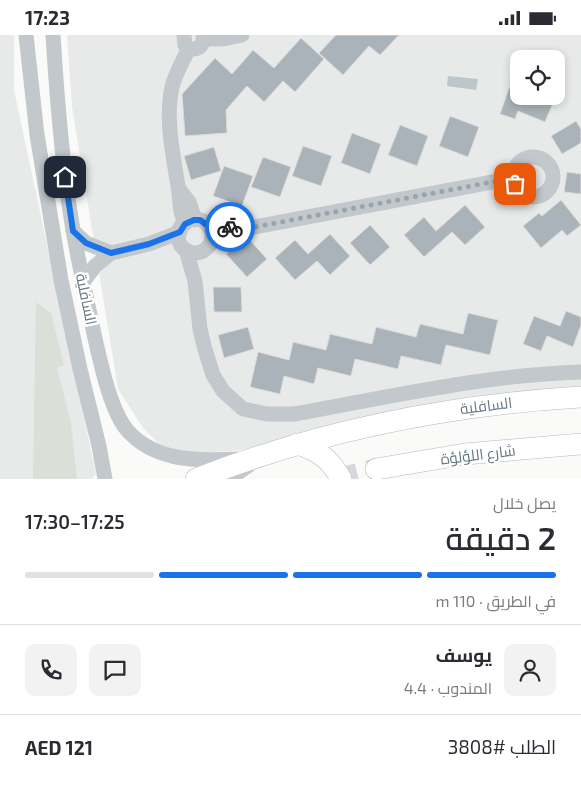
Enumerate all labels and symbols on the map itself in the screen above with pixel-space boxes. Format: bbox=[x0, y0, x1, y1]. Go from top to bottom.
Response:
pin bbox=[44, 156, 86, 198]
pin bbox=[494, 163, 536, 205]
courier bbox=[205, 202, 255, 252]
street label: السافلية bbox=[73, 272, 101, 326]
street label: السافلية bbox=[459, 393, 513, 417]
street label: شارع اللؤلؤة bbox=[439, 440, 517, 471]

